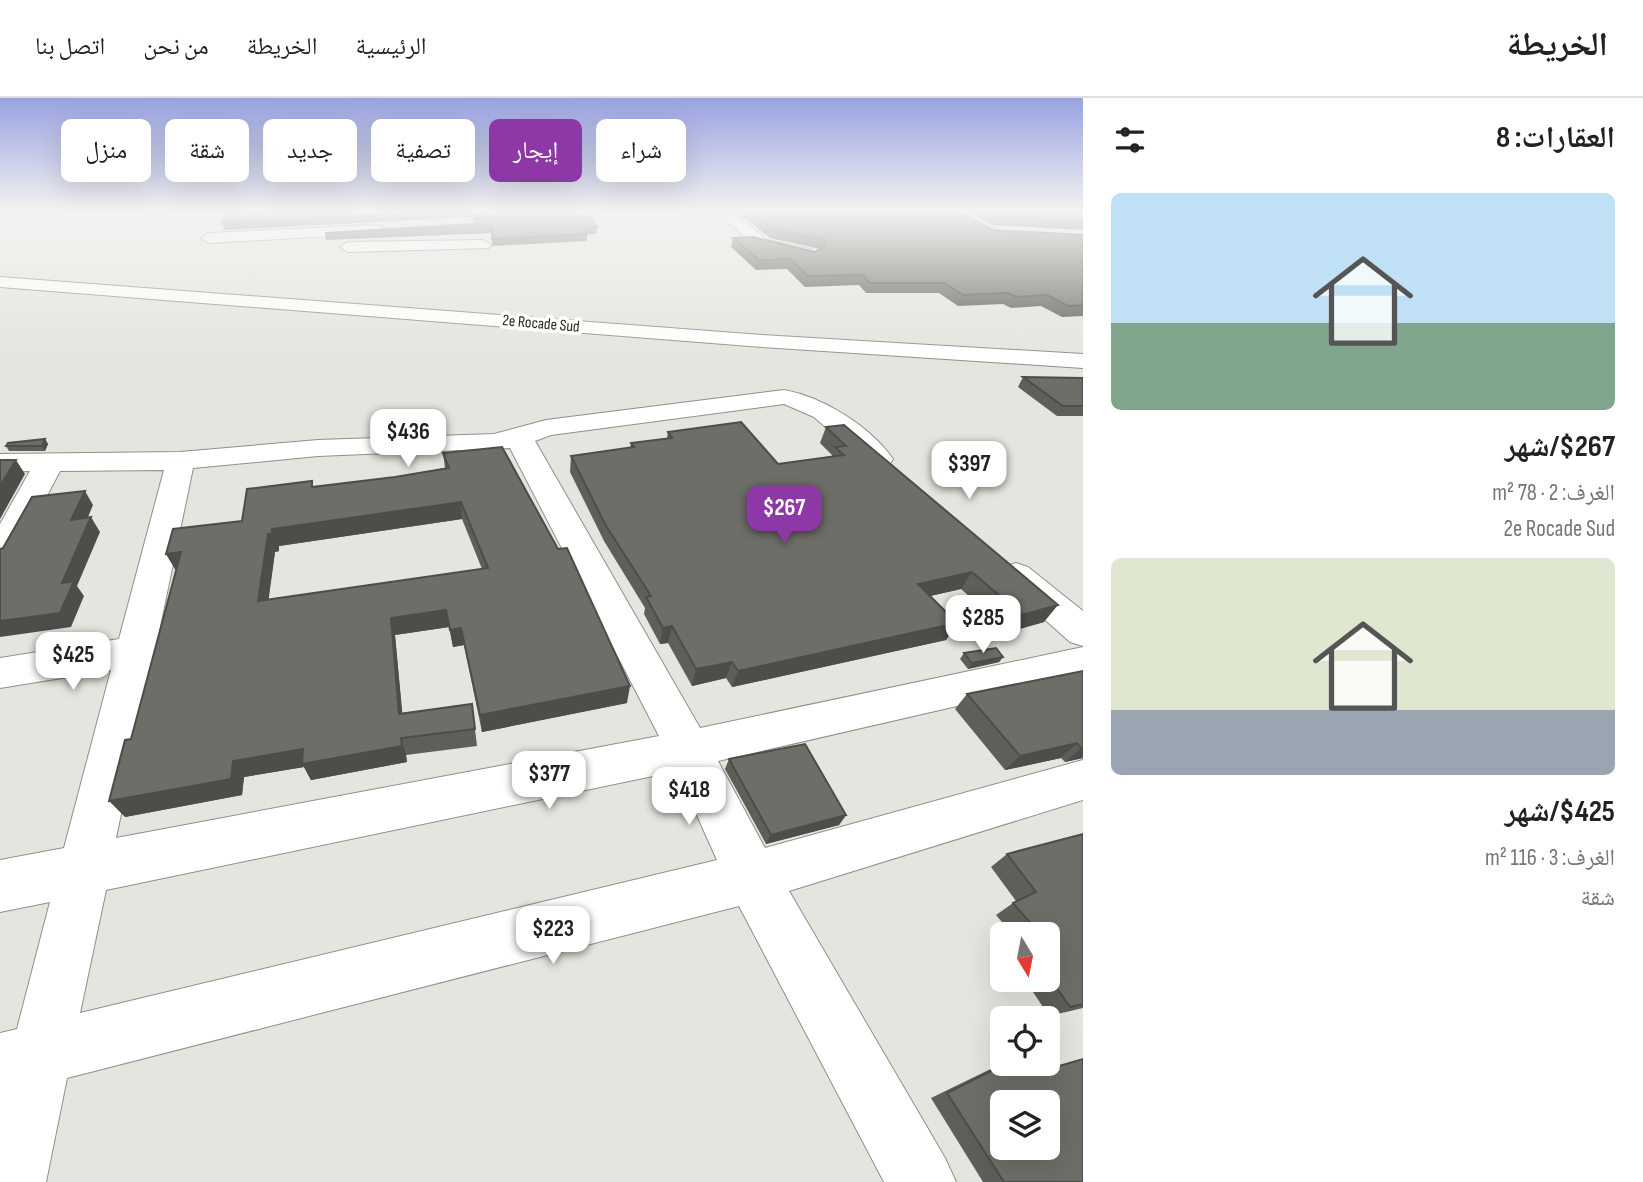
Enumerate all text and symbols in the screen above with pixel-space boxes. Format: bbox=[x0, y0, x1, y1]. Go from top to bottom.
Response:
text: الخريطة bbox=[1507, 25, 1608, 65]
text: اتصل بنا bbox=[35, 32, 105, 61]
text: من نحن bbox=[143, 32, 209, 61]
text: الخريطة bbox=[247, 32, 317, 61]
text: الرئيسية bbox=[355, 32, 427, 61]
chip: منزل bbox=[61, 119, 151, 182]
chip: شقة bbox=[165, 119, 249, 182]
chip: جديد bbox=[263, 119, 357, 182]
chip: تصفية bbox=[371, 119, 475, 182]
chip: إيجار bbox=[489, 119, 582, 182]
chip: شراء bbox=[596, 119, 686, 182]
text: العقارات: 8 bbox=[1496, 120, 1615, 156]
icon: filters bbox=[1111, 121, 1149, 159]
icon: home bbox=[1300, 238, 1426, 364]
street label: 2e Rocade Sud bbox=[502, 311, 580, 337]
pin: $436 bbox=[367, 410, 449, 469]
text: $436 bbox=[386, 418, 430, 446]
text: $267/شهر bbox=[1505, 429, 1615, 465]
pin: $397 bbox=[928, 442, 1010, 501]
text: $397 bbox=[947, 450, 991, 478]
text: الغرف: 2 · 78 m² bbox=[1492, 479, 1615, 507]
pin: $267 bbox=[743, 486, 825, 545]
text: $267 bbox=[763, 494, 805, 522]
text: 2e Rocade Sud bbox=[1503, 515, 1615, 543]
pin: $285 bbox=[942, 596, 1024, 655]
icon: home bbox=[1300, 603, 1426, 729]
text: $285 bbox=[962, 604, 1004, 632]
pin: $425 bbox=[32, 632, 114, 692]
text: $425 bbox=[52, 641, 94, 669]
pin: $377 bbox=[508, 752, 590, 811]
text: $377 bbox=[528, 760, 570, 788]
pin: $418 bbox=[648, 768, 730, 827]
text: $418 bbox=[668, 776, 710, 804]
text: $425/شهر bbox=[1505, 794, 1615, 830]
text: الغرف: 3 · 116 m² bbox=[1485, 844, 1615, 872]
text: شقة bbox=[1581, 884, 1615, 912]
pin: $223 bbox=[512, 906, 594, 966]
text: $223 bbox=[532, 915, 574, 943]
north arrow bbox=[990, 922, 1060, 992]
map controls bbox=[990, 922, 1060, 1160]
button: locate bbox=[990, 1006, 1060, 1076]
button: layers bbox=[990, 1090, 1060, 1160]

